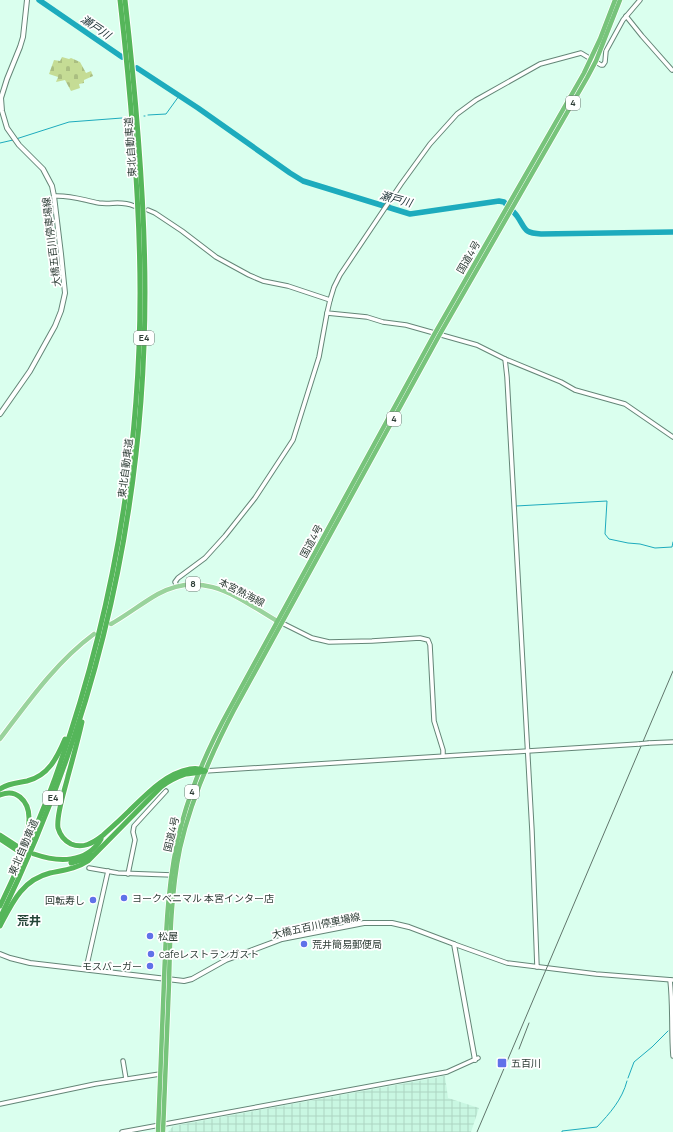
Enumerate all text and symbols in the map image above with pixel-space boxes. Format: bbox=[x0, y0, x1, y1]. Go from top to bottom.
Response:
water label: 瀬戸川 bbox=[78, 11, 115, 43]
road number: 4 bbox=[566, 96, 580, 110]
street label: 東北自動車道 bbox=[121, 117, 139, 177]
water label: 瀬戸川 bbox=[378, 187, 415, 210]
street label: 大橋五百川停車場線 bbox=[39, 196, 63, 288]
street label: 国道4号 bbox=[453, 238, 483, 276]
road number: E4 bbox=[134, 331, 154, 345]
road number: 4 bbox=[387, 412, 401, 426]
street label: 東北自動車道 bbox=[114, 437, 136, 499]
street label: 国道4号 bbox=[296, 522, 326, 560]
street label: 本宮熱海線 bbox=[217, 574, 267, 610]
road number: 8 bbox=[186, 577, 200, 591]
road number: 4 bbox=[185, 785, 199, 799]
road number: E4 bbox=[43, 791, 63, 805]
street label: 国道4号 bbox=[160, 815, 182, 853]
street label: 東北自動車道 bbox=[5, 817, 41, 877]
place label: ヨークベニマル 本宮インター店 bbox=[132, 891, 274, 905]
place label: 回転寿し bbox=[45, 893, 85, 907]
marker: ヨークベニマル 本宮インター店 bbox=[119, 893, 129, 903]
marker: 回転寿し bbox=[88, 895, 98, 905]
street label: 大橋五百川停車場線 bbox=[271, 909, 361, 941]
district label: 荒井 bbox=[17, 912, 41, 929]
place label: 松屋 bbox=[158, 929, 178, 943]
marker: 松屋 bbox=[145, 931, 155, 941]
place label: 荒井簡易郵便局 bbox=[312, 937, 382, 951]
marker: 荒井簡易郵便局 bbox=[299, 939, 309, 949]
place label: cafeレストランガスト bbox=[159, 947, 259, 961]
marker: cafeレストランガスト bbox=[146, 949, 156, 959]
place label: モスバーガー bbox=[82, 959, 142, 973]
marker: モスバーガー bbox=[145, 961, 155, 971]
place label: 五百川 bbox=[511, 1056, 541, 1070]
marker: 五百川 bbox=[496, 1057, 508, 1069]

